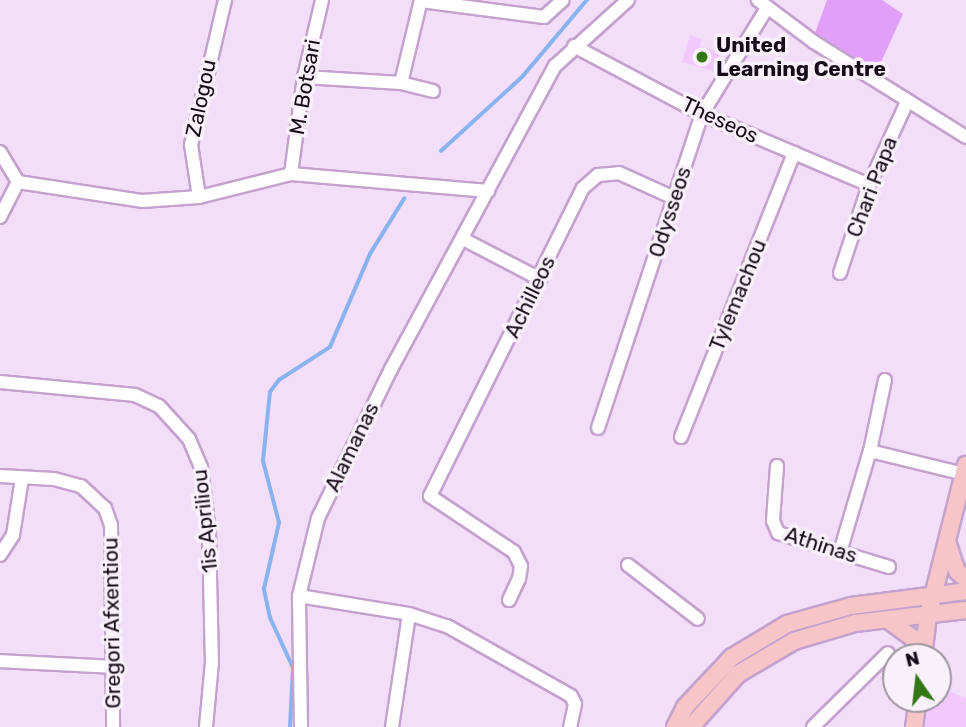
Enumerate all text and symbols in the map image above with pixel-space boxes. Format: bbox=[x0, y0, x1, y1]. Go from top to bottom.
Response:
place label: United Learning Centre bbox=[716, 32, 886, 82]
street label: M. Botsari bbox=[284, 37, 326, 137]
marker: United Learning Centre bbox=[694, 49, 710, 65]
street label: Zalogou bbox=[181, 57, 221, 139]
street label: Theseos bbox=[678, 91, 762, 149]
street label: Chari Papa bbox=[841, 133, 903, 241]
street label: Odysseos bbox=[644, 163, 696, 261]
street label: Tylemachou bbox=[704, 235, 772, 355]
street label: Achilleos bbox=[499, 252, 561, 342]
street label: Alamanas bbox=[320, 398, 384, 496]
street label: 1is Apriliou bbox=[187, 468, 223, 574]
street label: Athinas bbox=[782, 521, 860, 569]
street label: Gregori Afxentiou bbox=[98, 537, 126, 709]
north arrow bbox=[882, 643, 952, 713]
text: N bbox=[903, 646, 922, 672]

